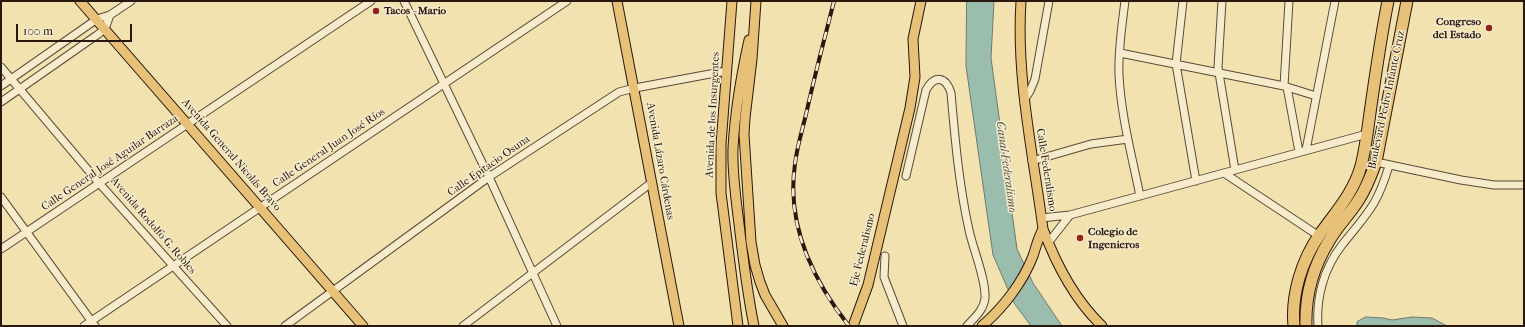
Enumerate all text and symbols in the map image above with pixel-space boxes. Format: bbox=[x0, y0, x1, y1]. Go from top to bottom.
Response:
place label: Tacos - Mario bbox=[384, 4, 446, 18]
marker: Tacos - Mario bbox=[371, 6, 381, 16]
place label: Congreso del Estado bbox=[1433, 15, 1481, 41]
scale bar bbox=[18, 16, 134, 42]
marker: Congreso del Estado bbox=[1484, 23, 1494, 33]
text: 100 m bbox=[23, 24, 53, 38]
street label: Boulevard Pedro Infante Cruz bbox=[1366, 29, 1408, 171]
street label: Avenida de los Insurgentes bbox=[703, 52, 723, 178]
street label: Avenida General Nicolás Bravo bbox=[179, 96, 283, 214]
street label: Avenida Lázaro Cárdenas bbox=[643, 101, 677, 221]
street label: Calle General Juan José Ríos bbox=[270, 105, 388, 191]
street label: Calle General José Aguilar Barraza bbox=[39, 112, 181, 214]
water label: Canal Federalismo bbox=[992, 120, 1020, 214]
street label: Calle Federalismo bbox=[1033, 128, 1059, 212]
street label: Calle Epitacio Osuna bbox=[445, 133, 533, 199]
street label: Avenida Rodolfo G. Robles bbox=[107, 175, 199, 277]
street label: Eje Federalismo bbox=[848, 212, 878, 288]
place label: Colegio de Ingenieros bbox=[1088, 225, 1139, 251]
marker: Colegio de Ingenieros bbox=[1075, 233, 1085, 243]

